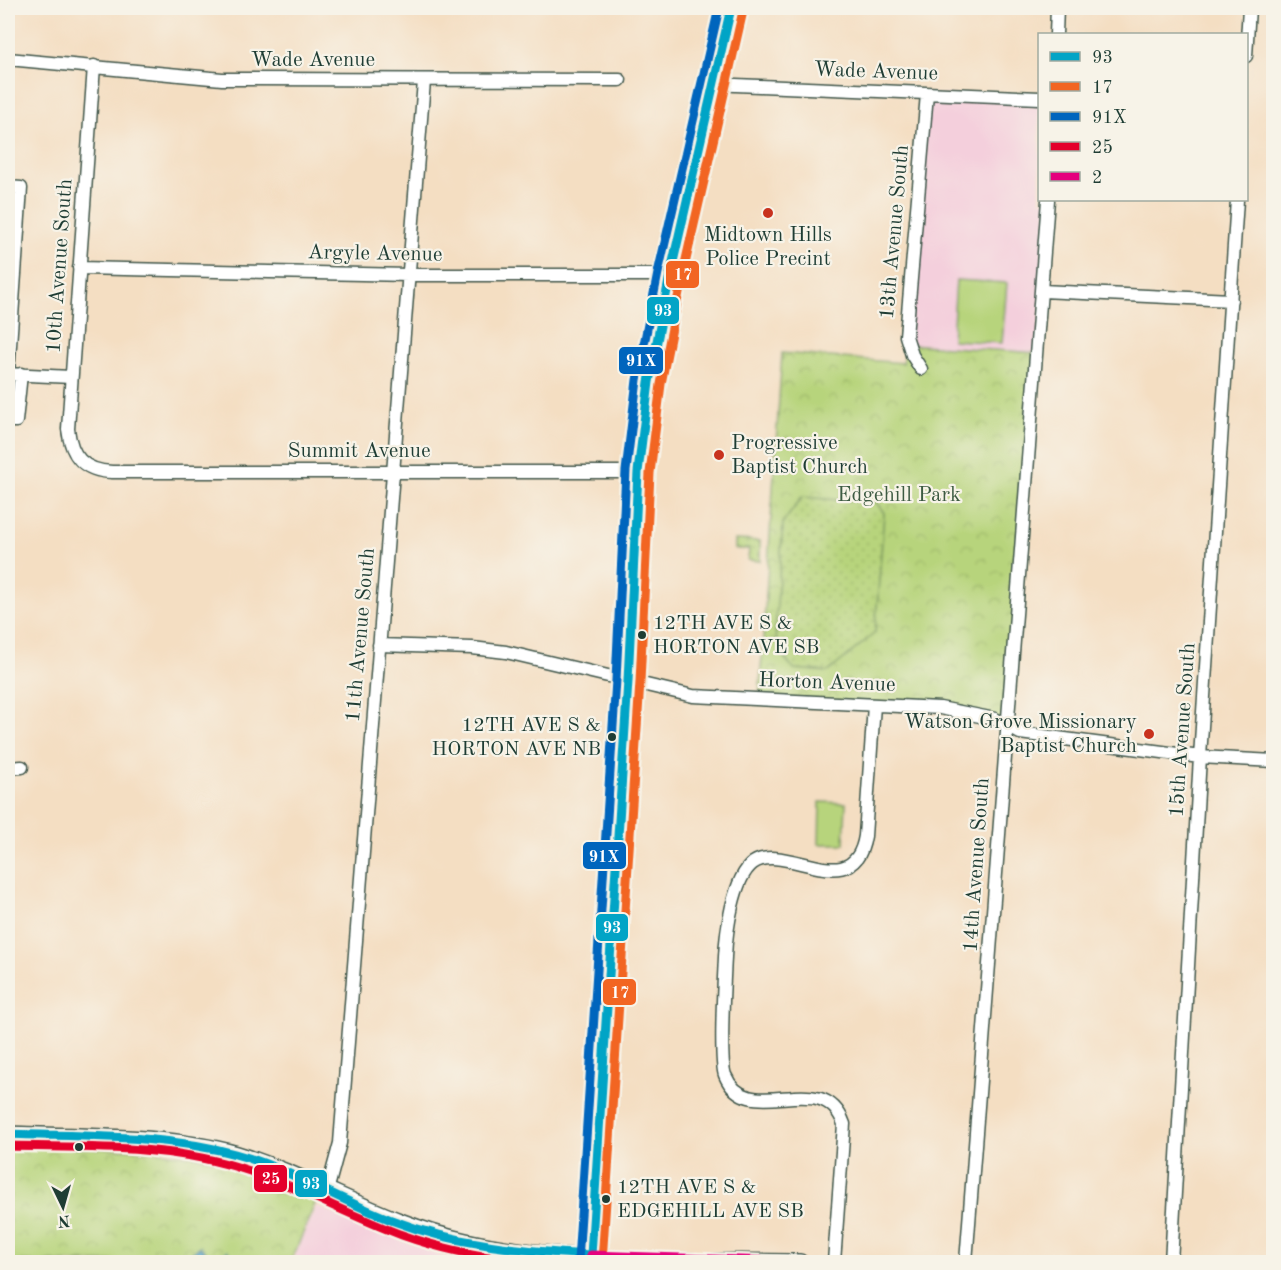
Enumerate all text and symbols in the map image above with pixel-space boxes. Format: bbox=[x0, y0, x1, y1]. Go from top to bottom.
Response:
legend bbox=[1038, 33, 1248, 201]
text: 93 bbox=[1092, 49, 1113, 67]
street label: Wade Avenue bbox=[251, 50, 375, 71]
street label: Wade Avenue bbox=[814, 59, 938, 85]
text: 17 bbox=[1092, 79, 1113, 97]
text: 91X bbox=[1092, 109, 1127, 127]
text: 25 bbox=[1092, 139, 1113, 157]
street label: 13th Avenue South bbox=[877, 144, 913, 320]
text: 2 bbox=[1092, 169, 1102, 187]
street label: 10th Avenue South bbox=[43, 178, 77, 354]
marker: Midtown Hills Police Precint bbox=[761, 206, 775, 220]
place label: Midtown Hills Police Precint bbox=[704, 225, 832, 270]
street label: Argyle Avenue bbox=[307, 242, 443, 266]
line badge: 17 bbox=[665, 260, 700, 289]
text: 17 bbox=[674, 268, 692, 284]
line badge: 93 bbox=[646, 296, 680, 325]
text: 93 bbox=[654, 304, 672, 320]
line badge: 91X bbox=[618, 346, 664, 375]
text: 91X bbox=[626, 354, 656, 370]
place label: Progressive Baptist Church bbox=[731, 433, 868, 478]
street label: Summit Avenue bbox=[287, 441, 431, 462]
marker: Progressive Baptist Church bbox=[712, 448, 726, 462]
park label: Edgehill Park bbox=[837, 485, 961, 506]
street label: 11th Avenue South bbox=[343, 547, 379, 723]
place label: 12TH AVE S & HORTON AVE SB bbox=[653, 614, 819, 658]
marker: 12TH AVE S & HORTON AVE SB bbox=[636, 629, 648, 641]
street label: 15th Avenue South bbox=[1166, 642, 1200, 818]
street label: Horton Avenue bbox=[758, 670, 896, 696]
place label: Watson Grove Missionary Baptist Church bbox=[904, 712, 1137, 757]
place label: 12TH AVE S & HORTON AVE NB bbox=[432, 716, 601, 760]
marker: Watson Grove Missionary Baptist Church bbox=[1142, 727, 1156, 741]
marker: 12TH AVE S & HORTON AVE NB bbox=[606, 731, 618, 743]
street label: 14th Avenue South bbox=[960, 777, 994, 953]
line badge: 91X bbox=[582, 841, 627, 870]
text: 91X bbox=[589, 850, 619, 866]
line badge: 93 bbox=[595, 913, 629, 942]
text: 93 bbox=[603, 921, 621, 937]
line badge: 17 bbox=[602, 978, 637, 1006]
text: 17 bbox=[611, 986, 629, 1002]
unlabelled marker bbox=[73, 1141, 85, 1153]
line badge: 25 bbox=[253, 1164, 288, 1193]
line badge: 93 bbox=[294, 1169, 328, 1198]
text: 25 bbox=[262, 1172, 280, 1188]
north arrow bbox=[33, 1177, 93, 1237]
text: 93 bbox=[302, 1177, 320, 1193]
place label: 12TH AVE S & EDGEHILL AVE SB bbox=[617, 1178, 804, 1222]
marker: 12TH AVE S & EDGEHILL AVE SB bbox=[600, 1193, 612, 1205]
text: N bbox=[57, 1211, 71, 1229]

